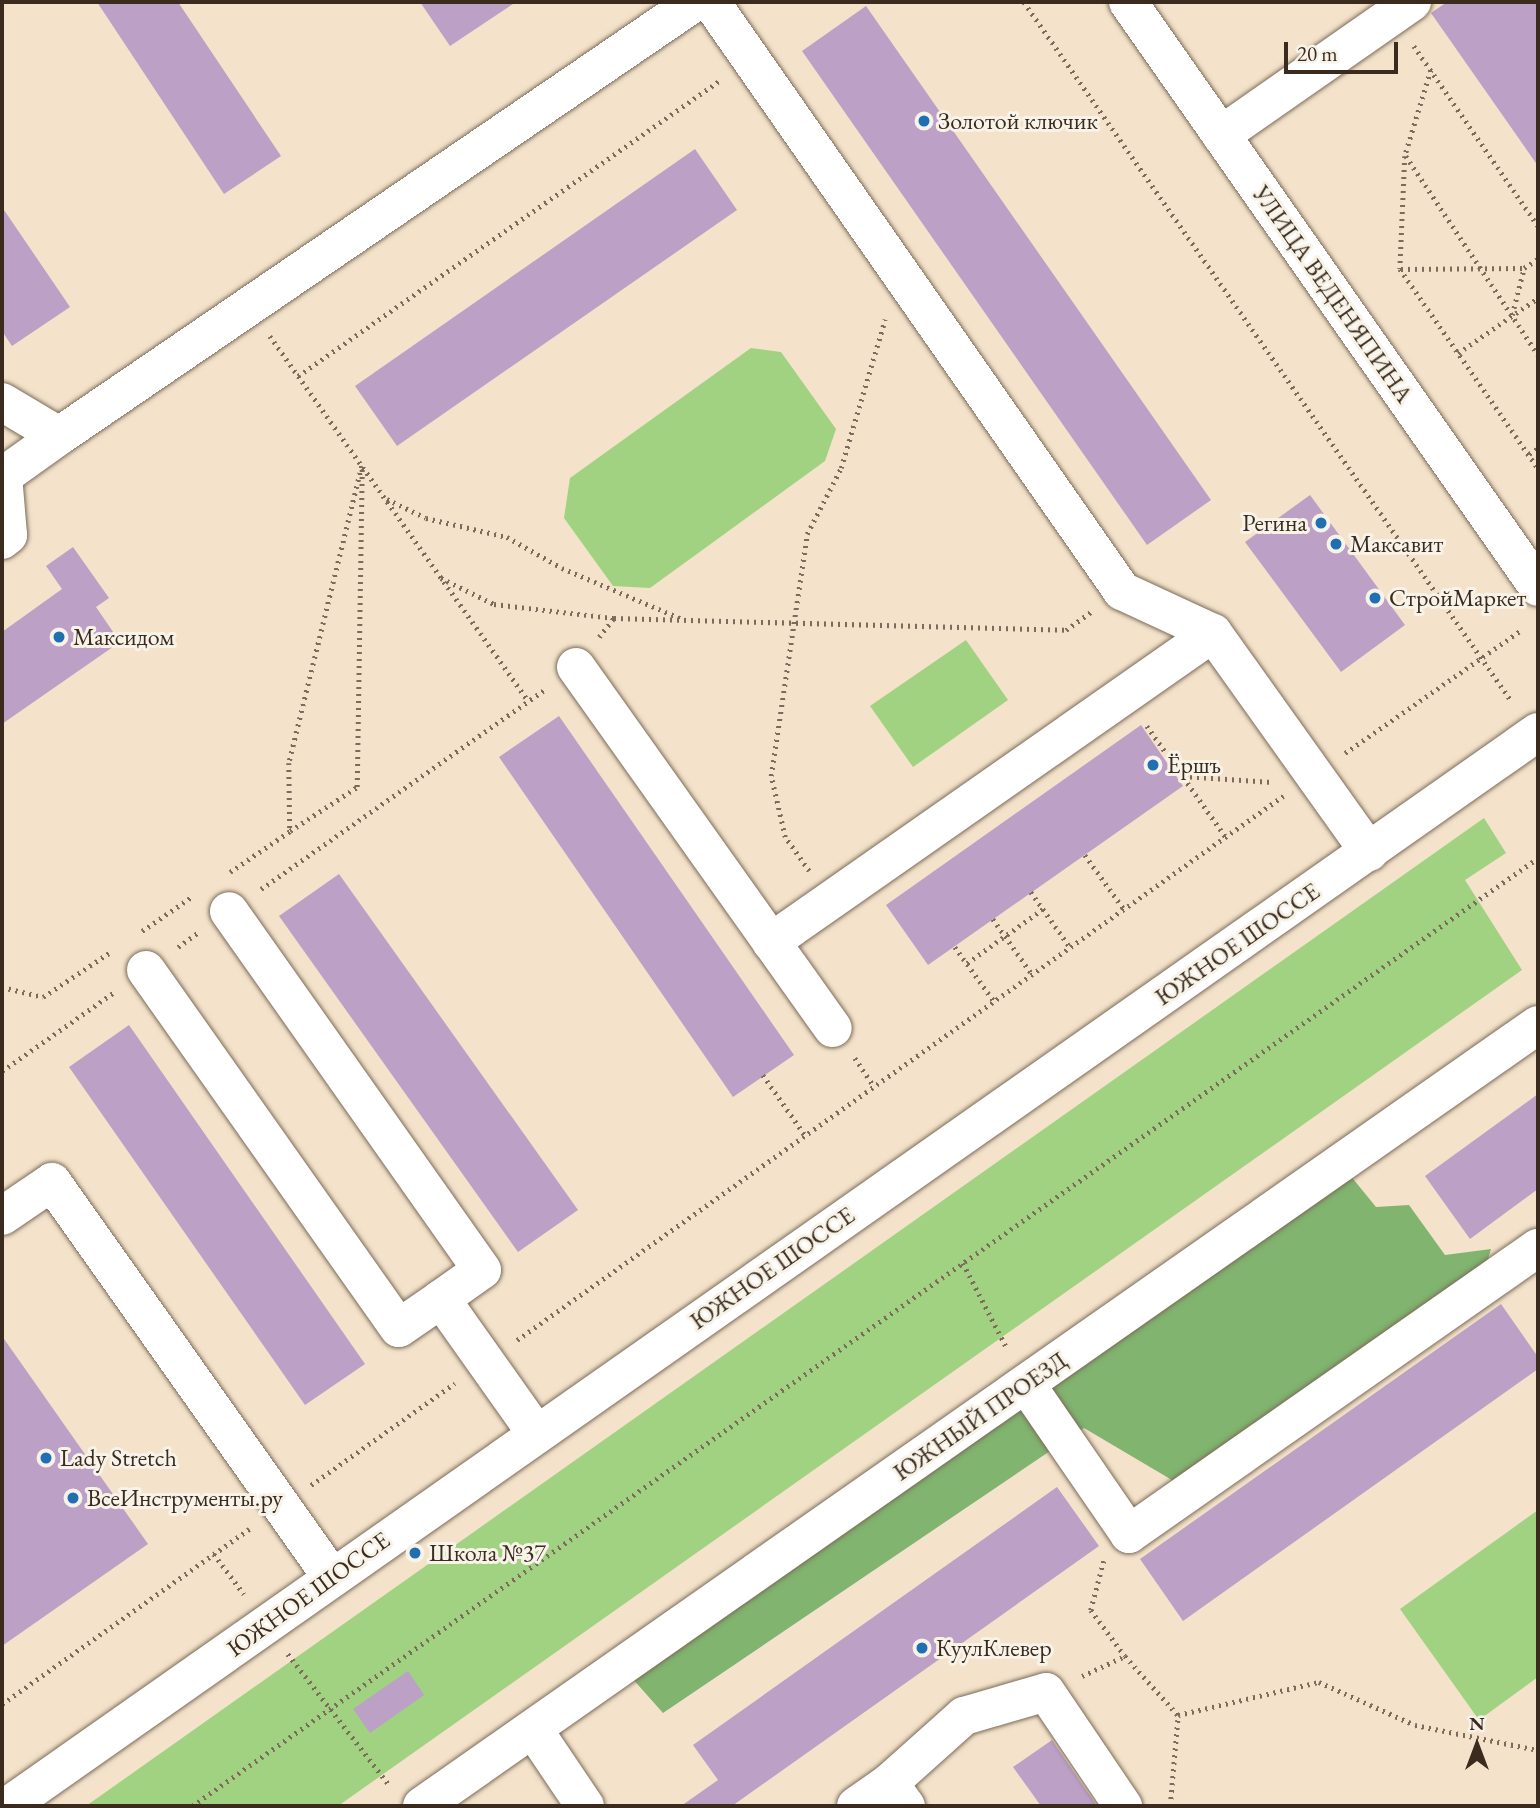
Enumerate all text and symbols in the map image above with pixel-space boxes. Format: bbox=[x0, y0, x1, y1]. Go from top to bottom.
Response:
scale bar bbox=[1288, 28, 1402, 72]
text: 20 m bbox=[1297, 40, 1338, 67]
place label: Золотой ключик bbox=[938, 107, 1098, 135]
marker: Золотой ключик bbox=[916, 113, 932, 129]
street label: УЛИЦА ВЕДЕНЯПИНА bbox=[1247, 180, 1419, 408]
place label: Регина bbox=[1242, 509, 1307, 537]
marker: Регина bbox=[1313, 515, 1329, 531]
place label: Максавит bbox=[1350, 530, 1443, 558]
marker: Максавит bbox=[1328, 536, 1344, 552]
place label: СтройМаркет bbox=[1389, 584, 1526, 612]
marker: СтройМаркет bbox=[1367, 590, 1383, 606]
place label: Максидом bbox=[73, 623, 174, 651]
marker: Максидом bbox=[51, 629, 67, 645]
place label: Ёршъ bbox=[1167, 751, 1221, 779]
marker: Ёршъ bbox=[1145, 757, 1161, 773]
street label: ЮЖНОЕ ШОССЕ bbox=[1149, 877, 1325, 1011]
street label: ЮЖНОЕ ШОССЕ bbox=[684, 1201, 860, 1335]
street label: ЮЖНЫЙ ПРОЕЗД bbox=[887, 1345, 1073, 1487]
place label: Lady Stretch bbox=[60, 1444, 177, 1472]
marker: Lady Stretch bbox=[38, 1450, 54, 1466]
place label: ВсеИнструменты.ру bbox=[87, 1484, 283, 1512]
marker: ВсеИнструменты.ру bbox=[65, 1490, 81, 1506]
street label: ЮЖНОЕ ШОССЕ bbox=[221, 1525, 395, 1663]
place label: Школа №37 bbox=[429, 1539, 546, 1567]
marker: Школа №37 bbox=[407, 1545, 423, 1561]
place label: КуулКлевер bbox=[936, 1634, 1052, 1662]
marker: КуулКлевер bbox=[914, 1640, 930, 1656]
north arrow bbox=[1442, 1710, 1512, 1780]
text: N bbox=[1469, 1711, 1485, 1736]

